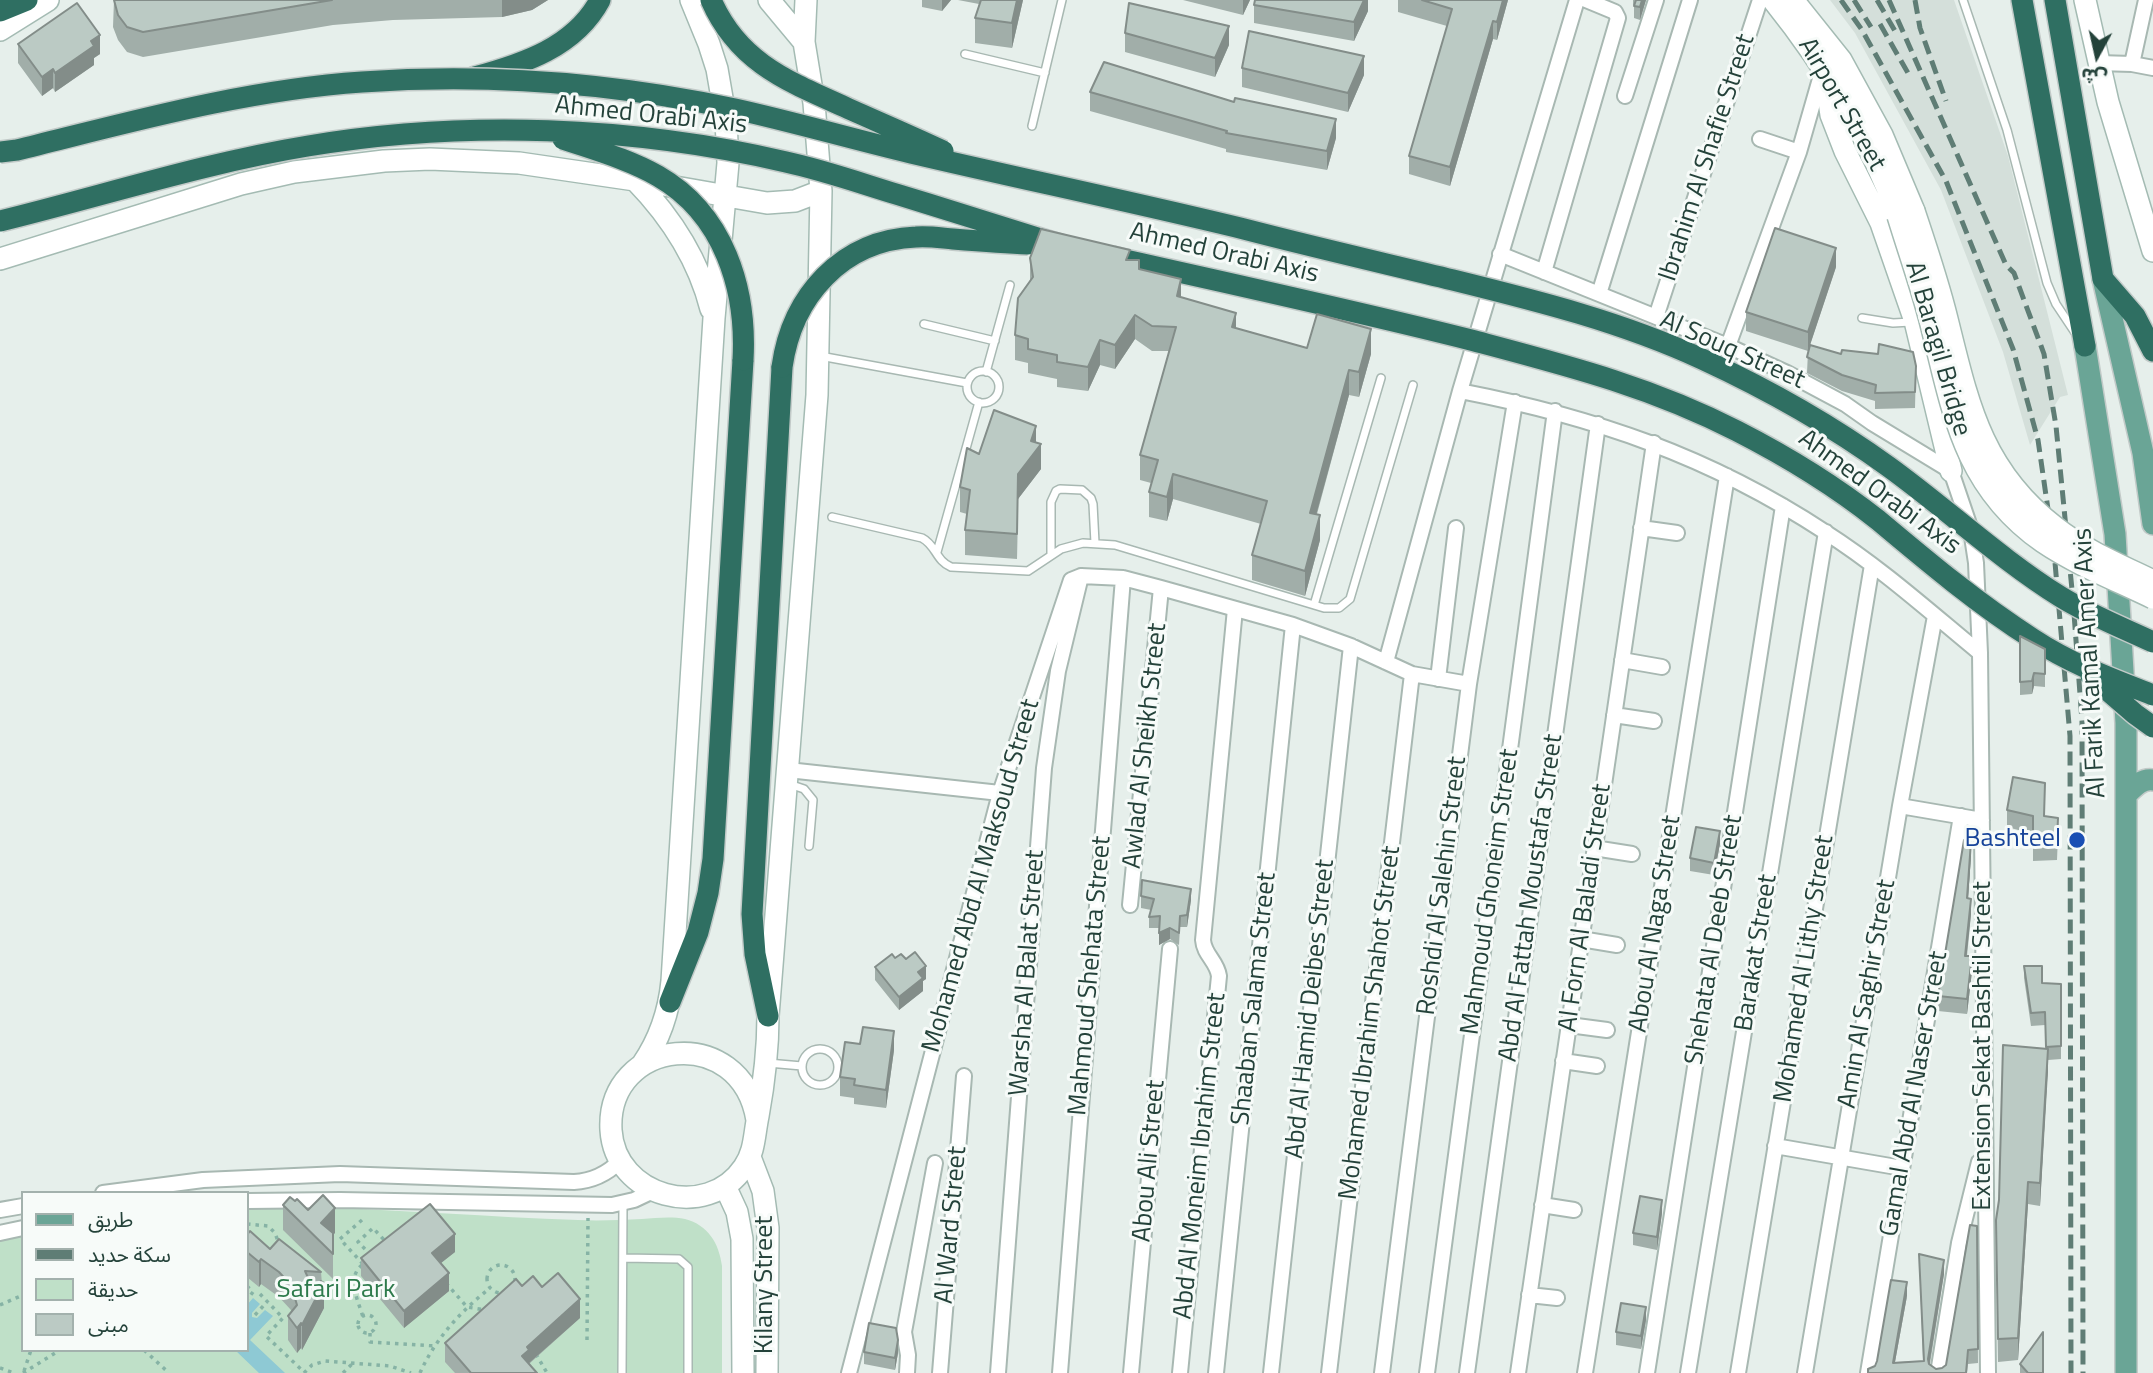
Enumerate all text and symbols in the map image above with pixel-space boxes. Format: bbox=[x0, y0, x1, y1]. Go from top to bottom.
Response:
north arrow bbox=[2062, 21, 2132, 91]
street label: Ibrahim Al Shafie Street bbox=[1653, 31, 1763, 285]
street label: Airport Street bbox=[1790, 33, 1892, 177]
text: ش bbox=[2079, 61, 2109, 93]
street label: Ahmed Orabi Axis bbox=[553, 90, 749, 142]
street label: Ahmed Orabi Axis bbox=[1126, 217, 1322, 291]
street label: Al Baragil Bridge bbox=[1897, 258, 1977, 440]
street label: Al Souq Street bbox=[1655, 305, 1809, 397]
street label: Ahmed Orabi Axis bbox=[1792, 424, 1966, 562]
street label: Al Farik Kamal Amer Axis bbox=[2068, 527, 2114, 799]
street label: Awlad Al Sheikh Street bbox=[1118, 622, 1174, 870]
street label: Mohamed Abd Al Maksoud Street bbox=[917, 696, 1047, 1056]
street label: Abd Al Fattah Moustafa Street bbox=[1494, 732, 1570, 1064]
street label: Mahmoud Ghoneim Street bbox=[1455, 747, 1527, 1037]
street label: Roshdi Al Salehin Street bbox=[1412, 755, 1474, 1017]
street label: Al Forn Al Baladi Street bbox=[1553, 782, 1619, 1034]
street label: Abou Al Naga Street bbox=[1623, 813, 1689, 1035]
street label: Shehata Al Deeb Street bbox=[1680, 813, 1750, 1067]
place label: Bashteel bbox=[1965, 824, 2061, 856]
marker: Bashteel bbox=[2067, 830, 2087, 850]
street label: Mohamed Al Lithy Street bbox=[1768, 833, 1842, 1105]
street label: Mahmoud Shehata Street bbox=[1063, 835, 1119, 1117]
street label: Mohamed Ibrahim Shahot Street bbox=[1334, 844, 1408, 1202]
street label: Warsha Al Balat Street bbox=[1004, 849, 1052, 1097]
street label: Abd Al Hamid Deibes Street bbox=[1280, 858, 1342, 1160]
street label: Shaaban Salama Street bbox=[1226, 871, 1284, 1127]
street label: Barakat Street bbox=[1729, 872, 1785, 1034]
street label: Amin Al Saghir Street bbox=[1833, 877, 1903, 1111]
street label: Extension Sekat Bashtil Street bbox=[1968, 881, 2000, 1211]
street label: Gamal Abd Al Naser Street bbox=[1875, 949, 1955, 1239]
street label: Abd Al Moneim Ibrahim Street bbox=[1168, 991, 1234, 1321]
street label: Abou Ali Street bbox=[1127, 1079, 1173, 1243]
street label: Al Ward Street bbox=[930, 1145, 974, 1305]
legend bbox=[21, 1191, 248, 1352]
text: طريق bbox=[88, 1203, 133, 1235]
street label: Kilany Street bbox=[750, 1216, 782, 1354]
text: سكة حديد bbox=[88, 1238, 171, 1270]
text: حديقة bbox=[88, 1273, 138, 1305]
park label: Safari Park bbox=[277, 1275, 395, 1307]
text: مبنى bbox=[88, 1308, 129, 1340]

